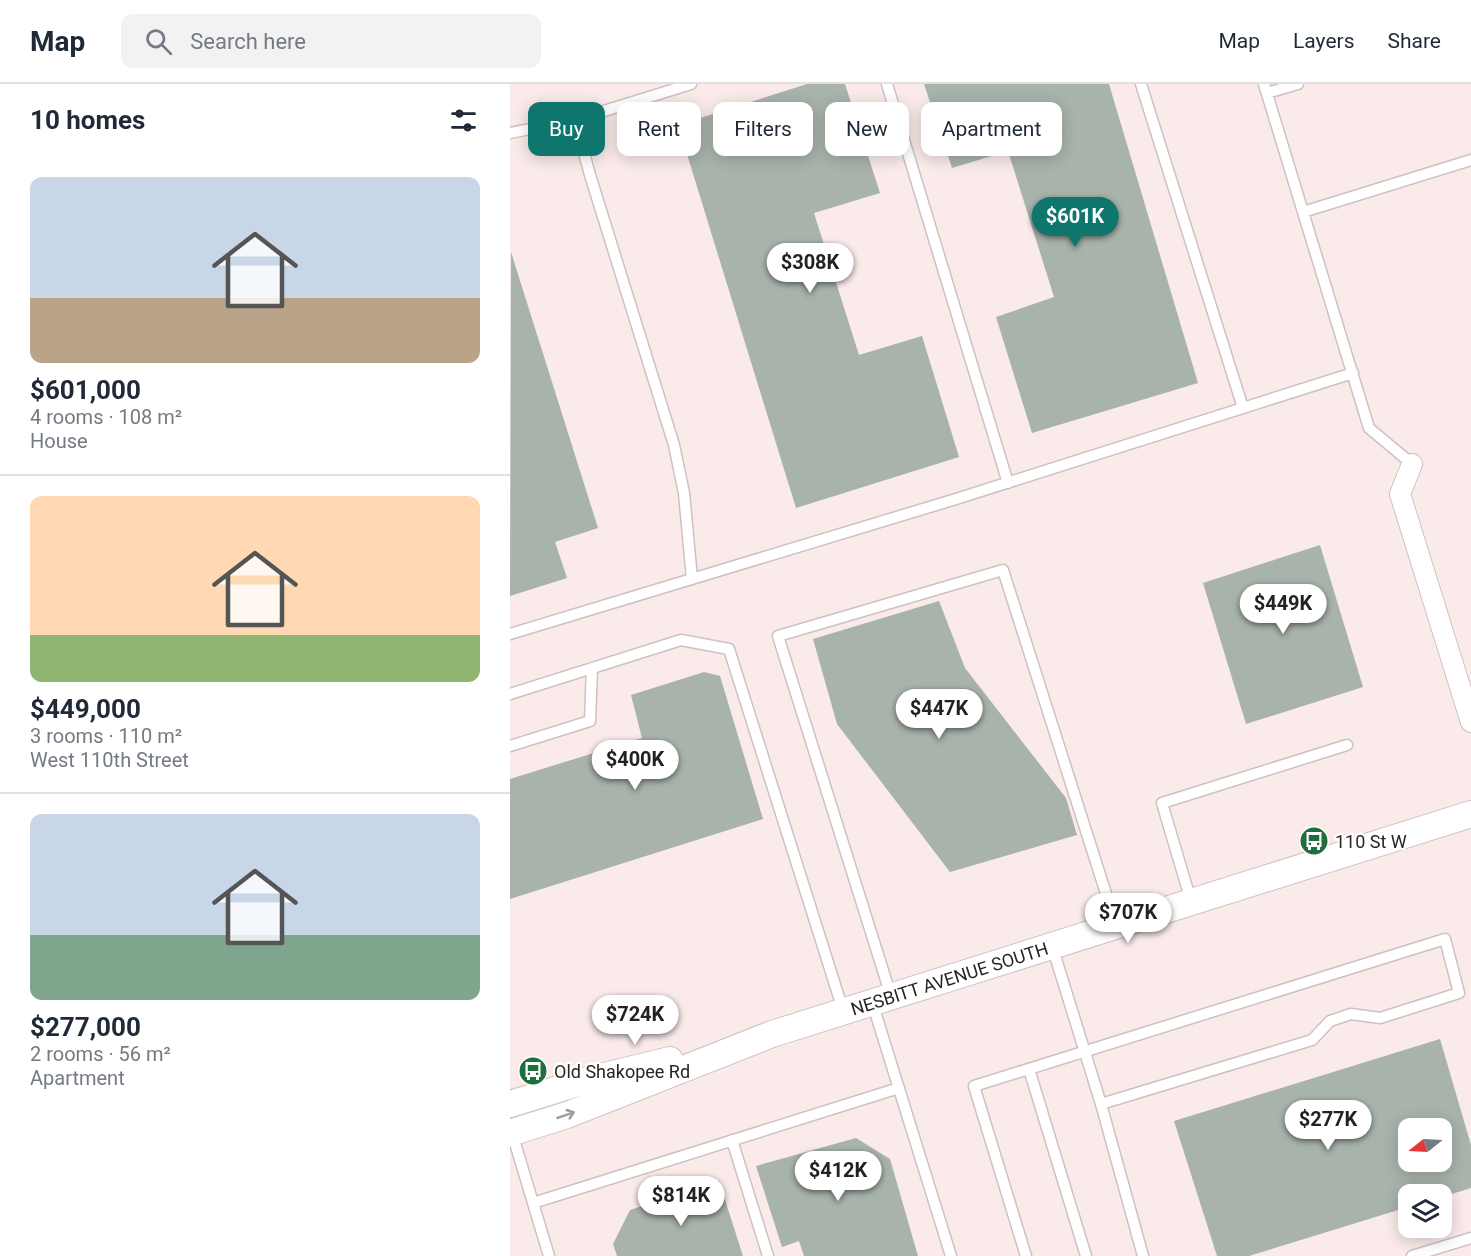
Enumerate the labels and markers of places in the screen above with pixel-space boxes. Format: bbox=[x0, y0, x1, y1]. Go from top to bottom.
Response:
pin: $601K bbox=[1033, 197, 1117, 248]
pin: $308K bbox=[768, 243, 852, 294]
pin: $449K bbox=[1241, 584, 1325, 635]
pin: $447K bbox=[897, 689, 981, 740]
pin: $400K bbox=[593, 740, 677, 791]
bus stop icon: 110 St W bbox=[1298, 825, 1330, 857]
place label: 110 St W bbox=[1335, 831, 1407, 852]
pin: $707K bbox=[1086, 893, 1170, 944]
pin: $724K bbox=[593, 995, 677, 1046]
bus stop icon: Old Shakopee Rd bbox=[517, 1055, 549, 1087]
place label: Old Shakopee Rd bbox=[554, 1061, 690, 1082]
pin: $277K bbox=[1286, 1100, 1370, 1151]
pin: $412K bbox=[796, 1151, 880, 1202]
pin: $814K bbox=[639, 1176, 723, 1227]

